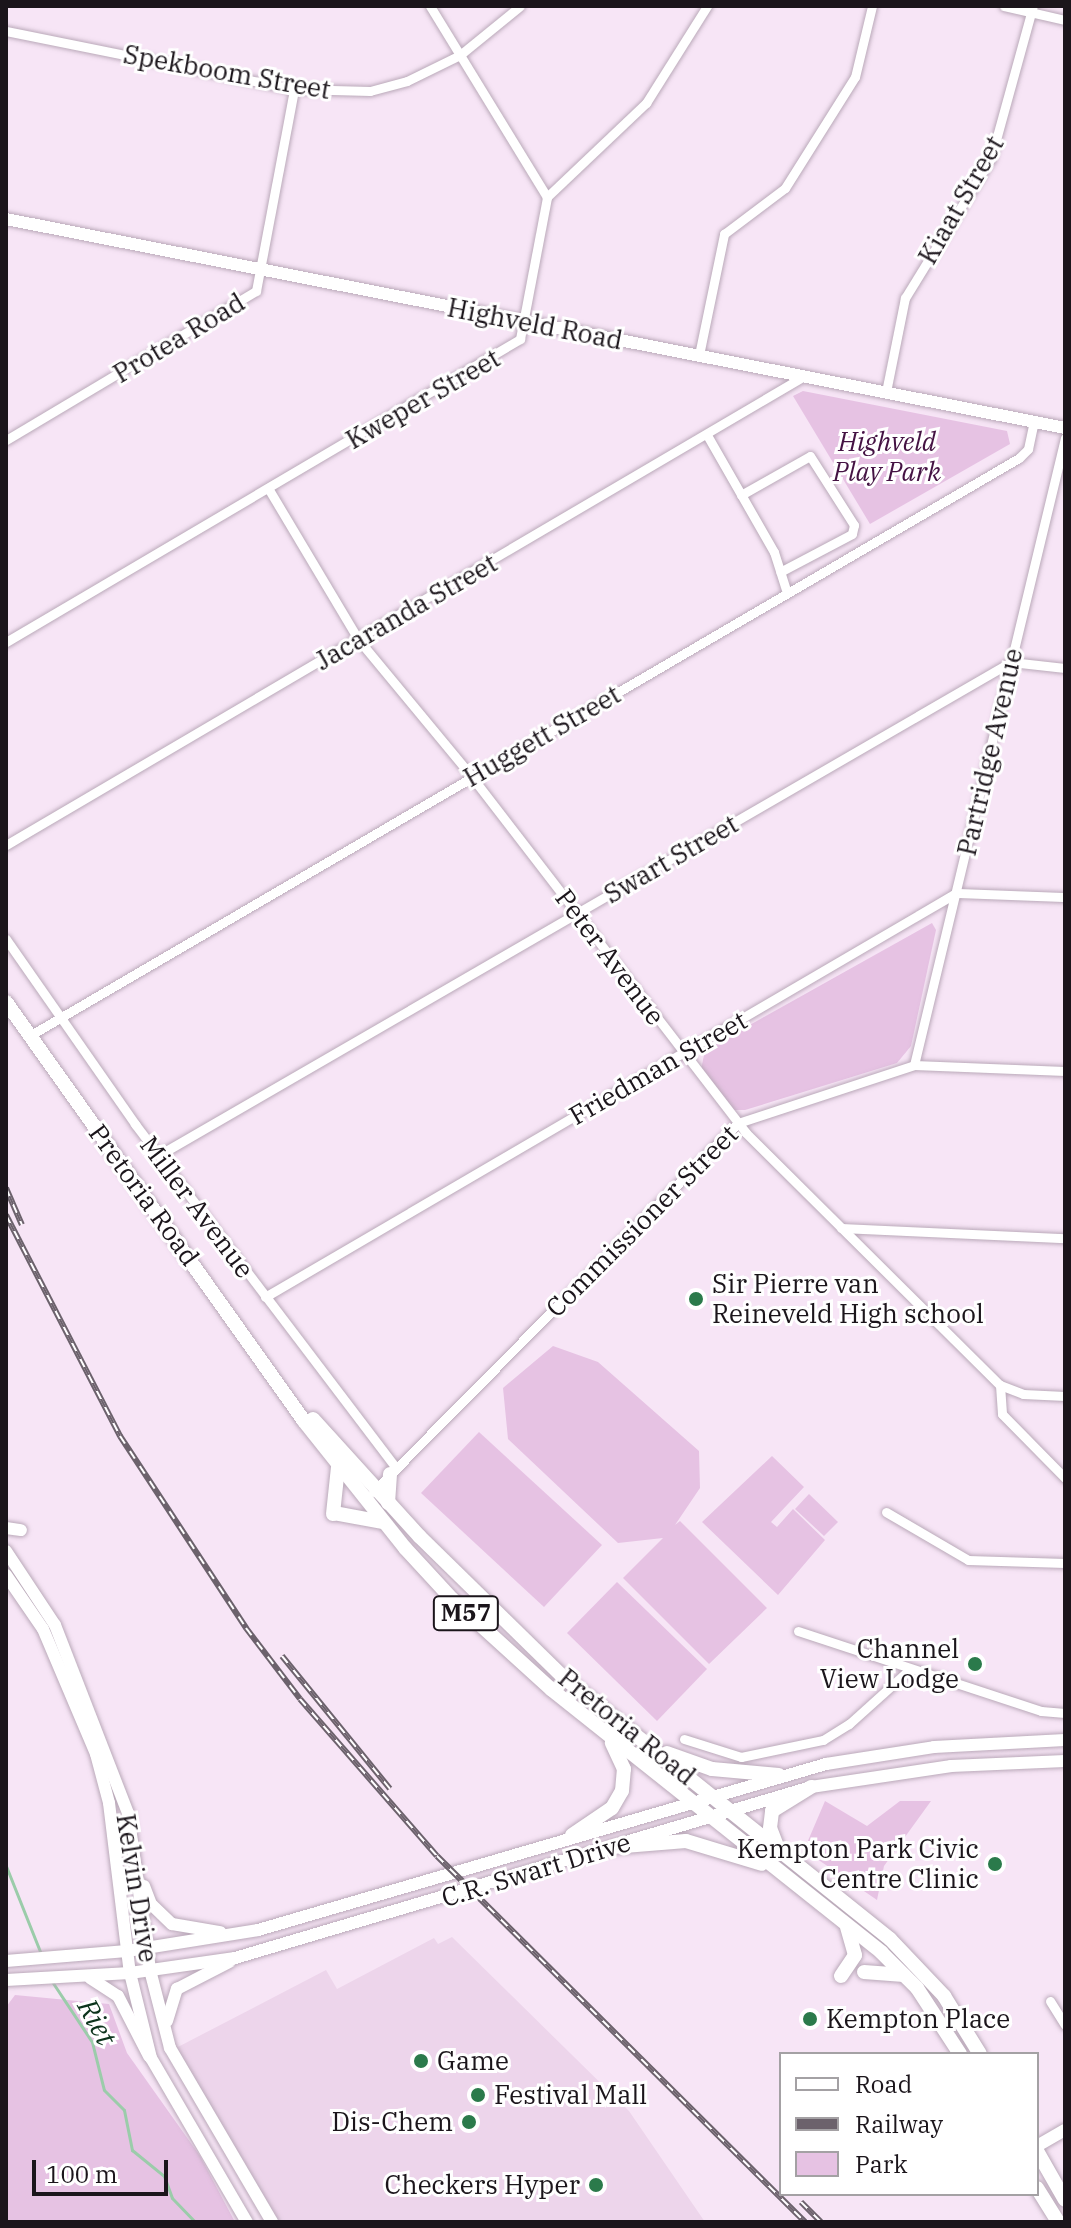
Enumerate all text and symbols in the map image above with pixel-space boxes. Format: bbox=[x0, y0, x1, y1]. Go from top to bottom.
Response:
street label: Spekboom Street bbox=[121, 38, 333, 106]
street label: Kiaat Street bbox=[912, 130, 1010, 270]
street label: Protea Road bbox=[108, 287, 250, 389]
street label: Highveld Road bbox=[445, 292, 625, 356]
street label: Kweper Street bbox=[340, 342, 506, 456]
park label: Highveld Play Park bbox=[833, 426, 941, 488]
street label: Jacaranda Street bbox=[309, 547, 503, 677]
street label: Partridge Avenue bbox=[951, 645, 1029, 859]
street label: Huggett Street bbox=[458, 679, 626, 793]
street label: Swart Street bbox=[598, 808, 744, 910]
street label: Peter Avenue bbox=[549, 883, 671, 1031]
street label: Friedman Street bbox=[564, 1004, 752, 1132]
street label: Pretoria Road bbox=[82, 1118, 206, 1272]
street label: Commissioner Street bbox=[540, 1119, 744, 1323]
street label: Miller Avenue bbox=[134, 1130, 260, 1284]
place label: Sir Pierre van Reineveld High school bbox=[712, 1268, 984, 1330]
marker: Sir Pierre van Reineveld High school bbox=[687, 1290, 705, 1308]
road number: M57 bbox=[432, 1593, 500, 1633]
place label: Channel View Lodge bbox=[820, 1633, 959, 1694]
marker: Channel View Lodge bbox=[966, 1655, 984, 1673]
street label: Pretoria Road bbox=[552, 1662, 702, 1792]
street label: Kelvin Drive bbox=[110, 1812, 164, 1964]
street label: C.R. Swart Drive bbox=[438, 1826, 634, 1914]
place label: Kempton Park Civic Centre Clinic bbox=[737, 1833, 979, 1894]
marker: Kempton Park Civic Centre Clinic bbox=[986, 1855, 1004, 1873]
water label: Riet bbox=[71, 1993, 123, 2051]
place label: Kempton Place bbox=[826, 2003, 1010, 2035]
marker: Kempton Place bbox=[801, 2010, 819, 2028]
place label: Game bbox=[437, 2045, 509, 2077]
marker: Game bbox=[412, 2052, 430, 2070]
legend bbox=[779, 2052, 1039, 2196]
text: Road bbox=[855, 2068, 912, 2100]
place label: Festival Mall bbox=[494, 2079, 647, 2111]
marker: Festival Mall bbox=[469, 2086, 487, 2104]
place label: Dis-Chem bbox=[331, 2106, 453, 2138]
text: Railway bbox=[855, 2108, 943, 2140]
marker: Dis-Chem bbox=[460, 2113, 478, 2131]
scale bar bbox=[36, 2144, 172, 2194]
text: Park bbox=[855, 2148, 907, 2180]
text: 100 m bbox=[46, 2158, 118, 2190]
place label: Checkers Hyper bbox=[385, 2169, 580, 2201]
marker: Checkers Hyper bbox=[587, 2176, 605, 2194]

